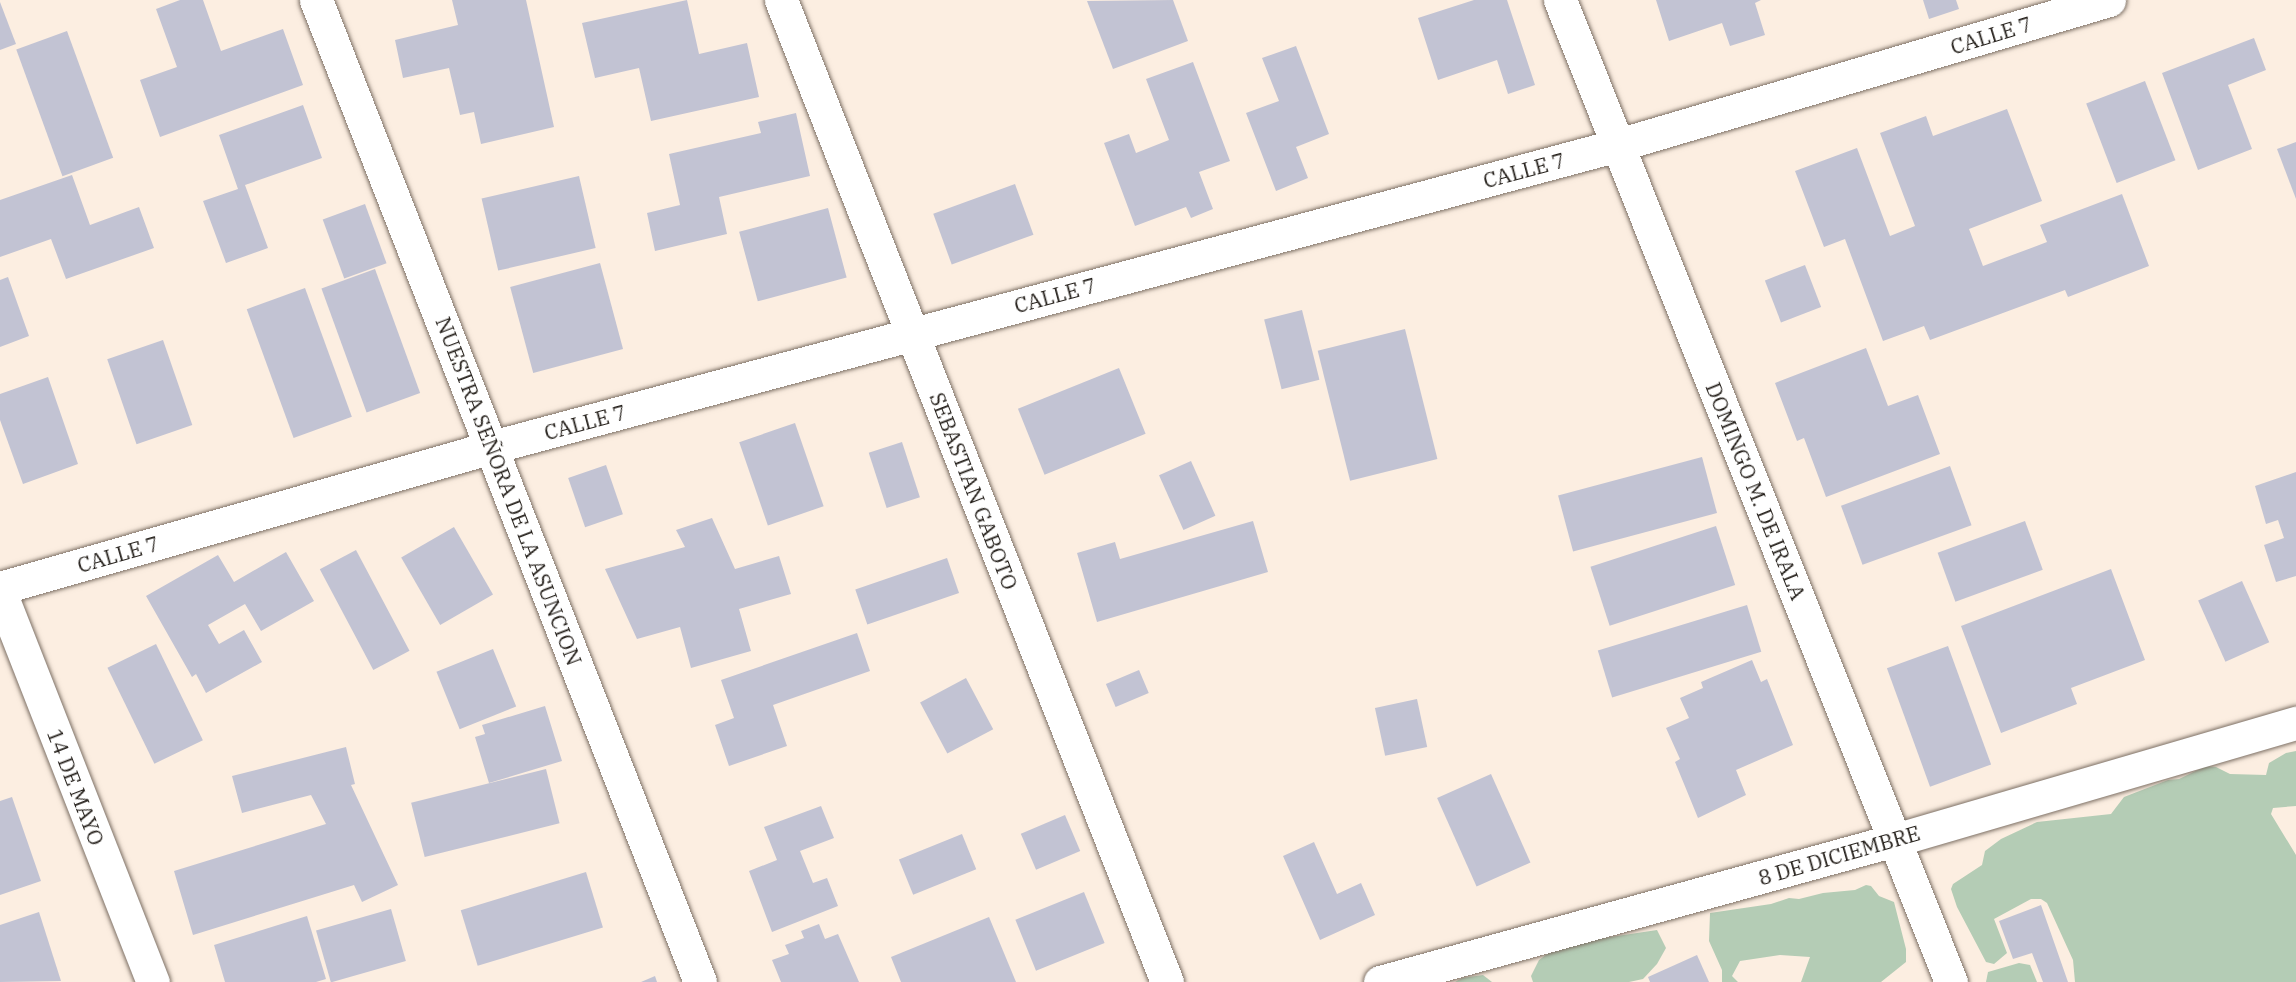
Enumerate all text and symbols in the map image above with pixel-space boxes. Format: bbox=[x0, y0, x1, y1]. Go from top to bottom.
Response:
street label: CALLE 7 bbox=[1947, 11, 2035, 59]
street label: CALLE 7 bbox=[1480, 147, 1568, 193]
street label: CALLE 7 bbox=[1011, 272, 1099, 318]
street label: NUESTRA SEÑORA DE LA ASUNCION bbox=[431, 313, 587, 669]
street label: DOMINGO M. DE IRALA bbox=[1701, 378, 1811, 604]
street label: SEBASTIAN GABOTO bbox=[925, 389, 1023, 593]
street label: CALLE 7 bbox=[541, 399, 629, 445]
street label: CALLE 7 bbox=[74, 530, 162, 578]
street label: 14 DE MAYO bbox=[42, 725, 110, 849]
street label: 8 DE DICIEMBRE bbox=[1755, 820, 1923, 890]

